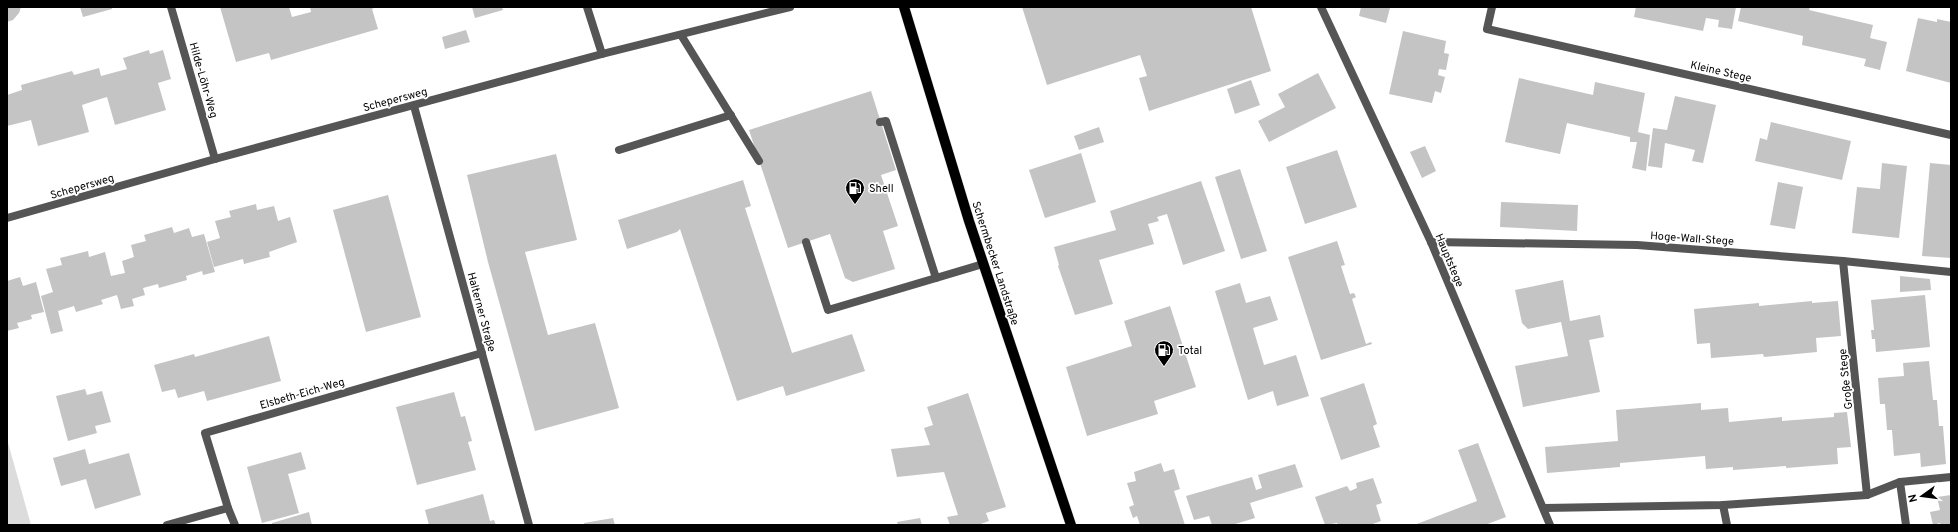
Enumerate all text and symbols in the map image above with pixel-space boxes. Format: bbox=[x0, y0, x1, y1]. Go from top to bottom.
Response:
street label: Hilde-Löhr-Weg bbox=[186, 41, 221, 120]
street label: Kleine Stege bbox=[1689, 58, 1753, 86]
street label: Schepersweg bbox=[362, 85, 429, 115]
street label: Schepersweg bbox=[49, 171, 116, 203]
fuel station icon: Shell bbox=[844, 177, 866, 205]
place label: Shell bbox=[869, 182, 894, 196]
street label: Schermbecker Landstraße bbox=[968, 200, 1022, 327]
street label: Hoge-Wall-Stege bbox=[1650, 229, 1734, 249]
street label: Hauptstege bbox=[1432, 231, 1467, 289]
street label: Halterner Straße bbox=[464, 271, 498, 354]
fuel station icon: Total bbox=[1153, 339, 1175, 367]
place label: Total bbox=[1178, 344, 1202, 358]
street label: Große Stege bbox=[1836, 348, 1856, 410]
street label: Elsbeth-Eich-Weg bbox=[258, 375, 346, 413]
north arrow bbox=[1902, 476, 1942, 516]
text: N bbox=[1906, 493, 1921, 504]

